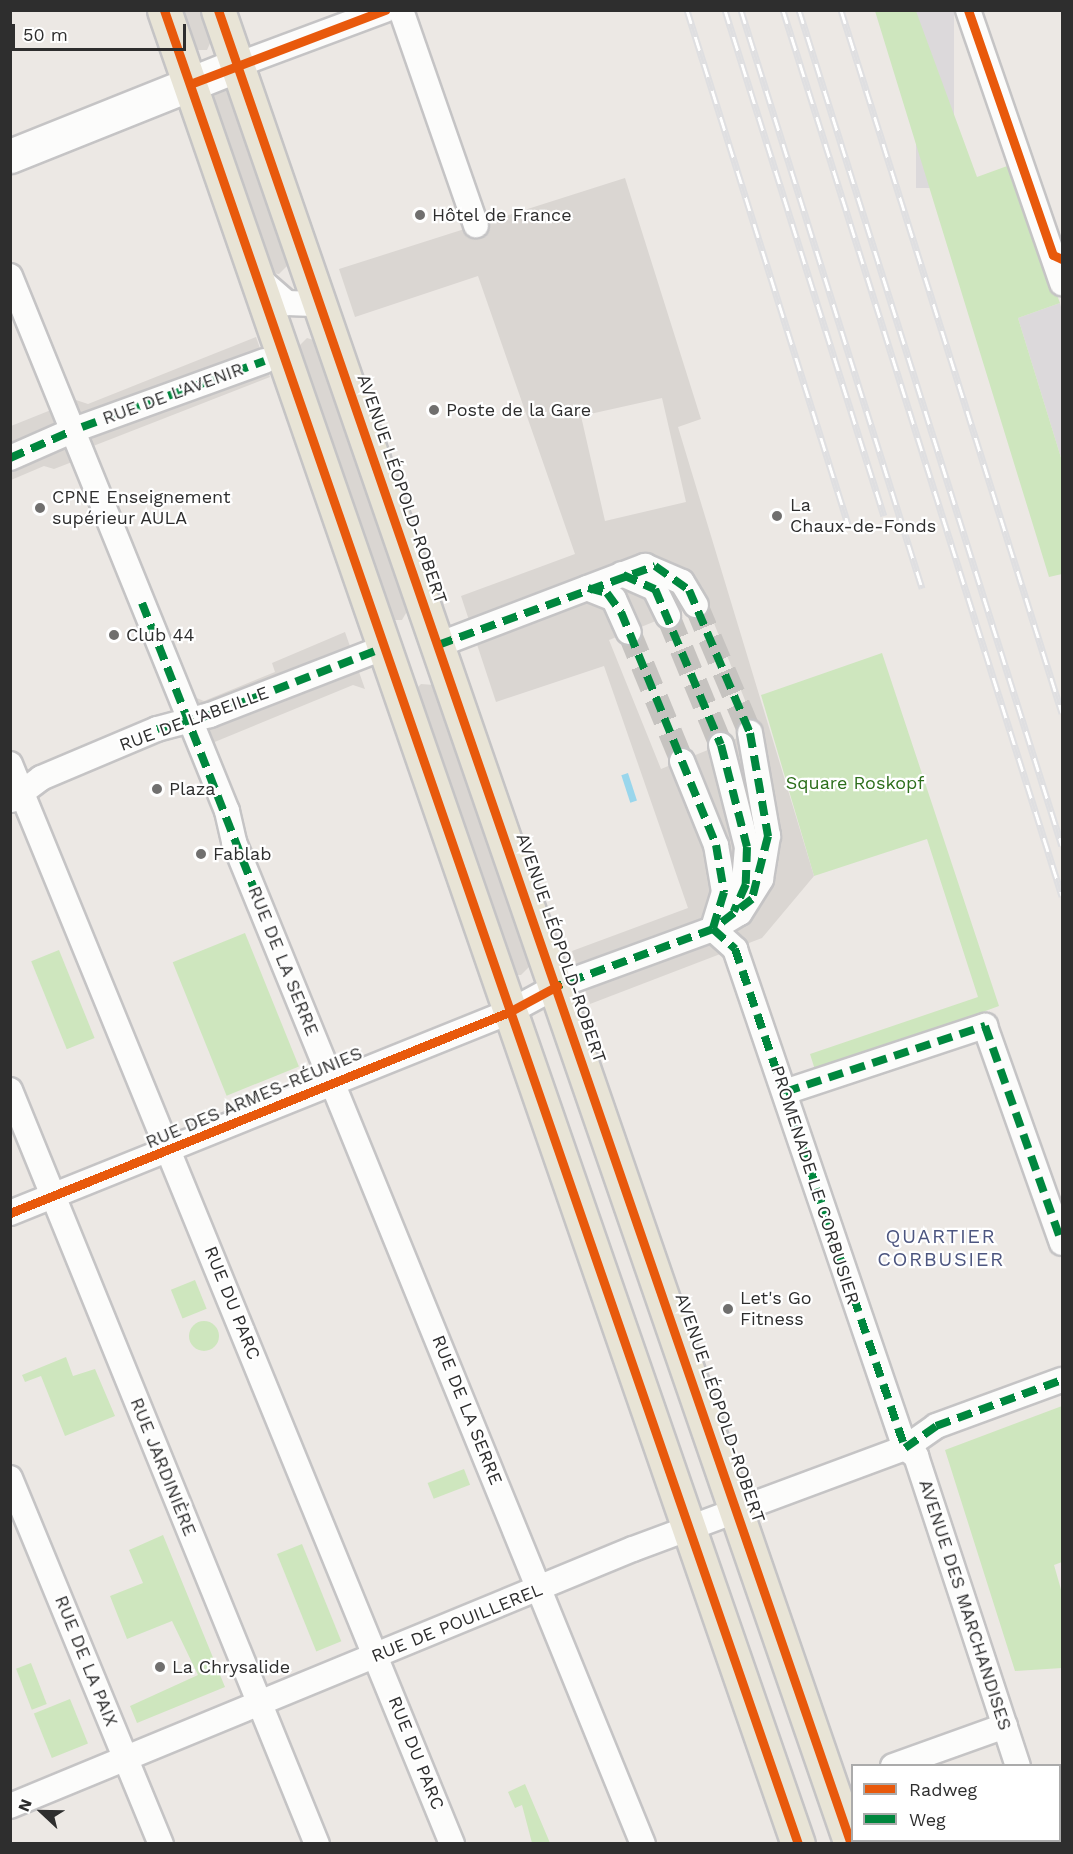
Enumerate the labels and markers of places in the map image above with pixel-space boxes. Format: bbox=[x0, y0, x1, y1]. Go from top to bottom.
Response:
place label: Hôtel de France bbox=[432, 204, 572, 226]
marker: Hôtel de France bbox=[413, 208, 427, 222]
place label: Poste de la Gare bbox=[446, 399, 591, 421]
marker: Poste de la Gare bbox=[427, 403, 441, 417]
place label: CPNE Enseignement supérieur AULA bbox=[52, 487, 231, 530]
place label: La Chaux-de-Fonds bbox=[790, 495, 936, 538]
marker: CPNE Enseignement supérieur AULA bbox=[33, 501, 47, 515]
marker: La Chaux-de-Fonds bbox=[768, 507, 786, 525]
place label: Club 44 bbox=[126, 624, 194, 646]
marker: Club 44 bbox=[107, 628, 121, 642]
place label: Plaza bbox=[169, 778, 215, 800]
marker: Plaza bbox=[150, 782, 164, 796]
place label: Fablab bbox=[213, 843, 272, 865]
marker: Fablab bbox=[194, 847, 208, 861]
place label: Let's Go Fitness bbox=[740, 1288, 812, 1330]
marker: Let's Go Fitness bbox=[721, 1302, 735, 1316]
place label: La Chrysalide bbox=[172, 1656, 291, 1678]
marker: La Chrysalide bbox=[153, 1660, 167, 1674]

